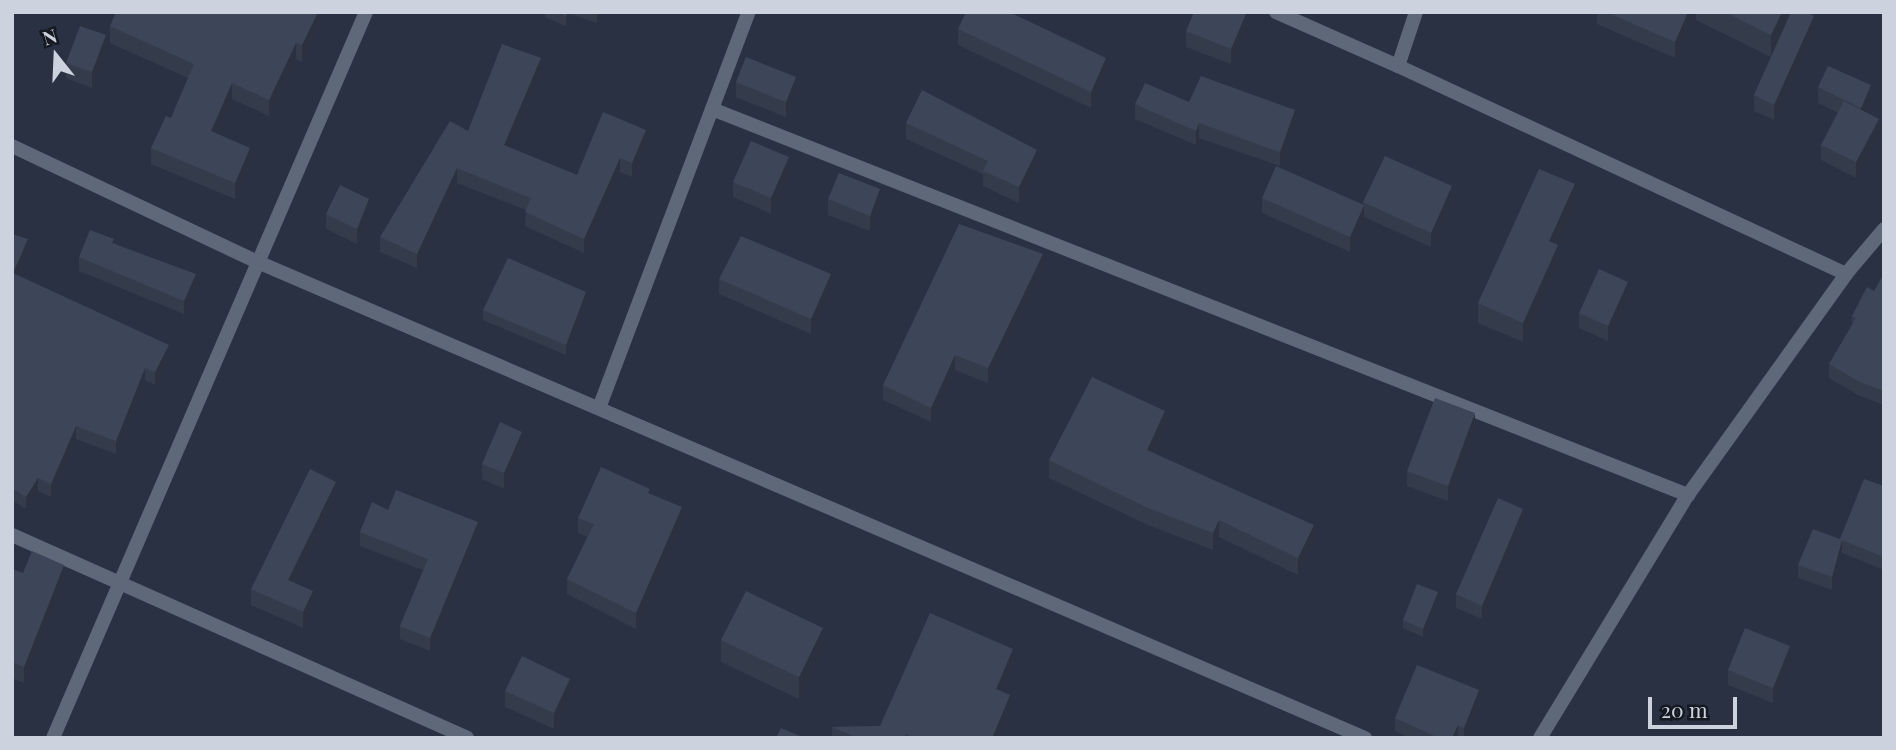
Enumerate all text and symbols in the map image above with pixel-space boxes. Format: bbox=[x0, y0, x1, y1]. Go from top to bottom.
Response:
north arrow bbox=[21, 21, 91, 91]
text: N bbox=[39, 22, 60, 51]
scale bar bbox=[1651, 684, 1740, 728]
text: 20 m bbox=[1661, 695, 1708, 723]

